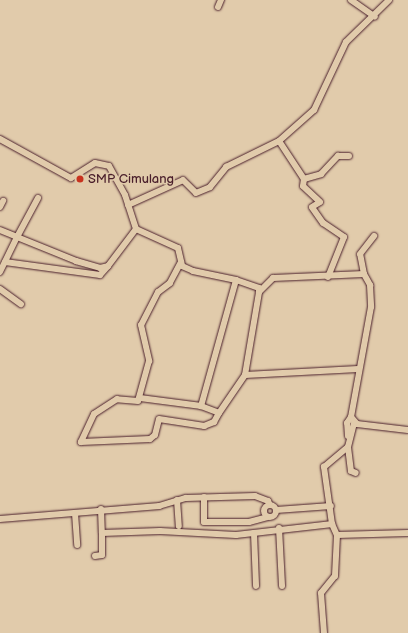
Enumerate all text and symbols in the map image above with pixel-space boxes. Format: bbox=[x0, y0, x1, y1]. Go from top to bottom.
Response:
place label: SMP Cimulang bbox=[88, 171, 174, 187]
marker: SMP Cimulang bbox=[75, 174, 85, 184]

